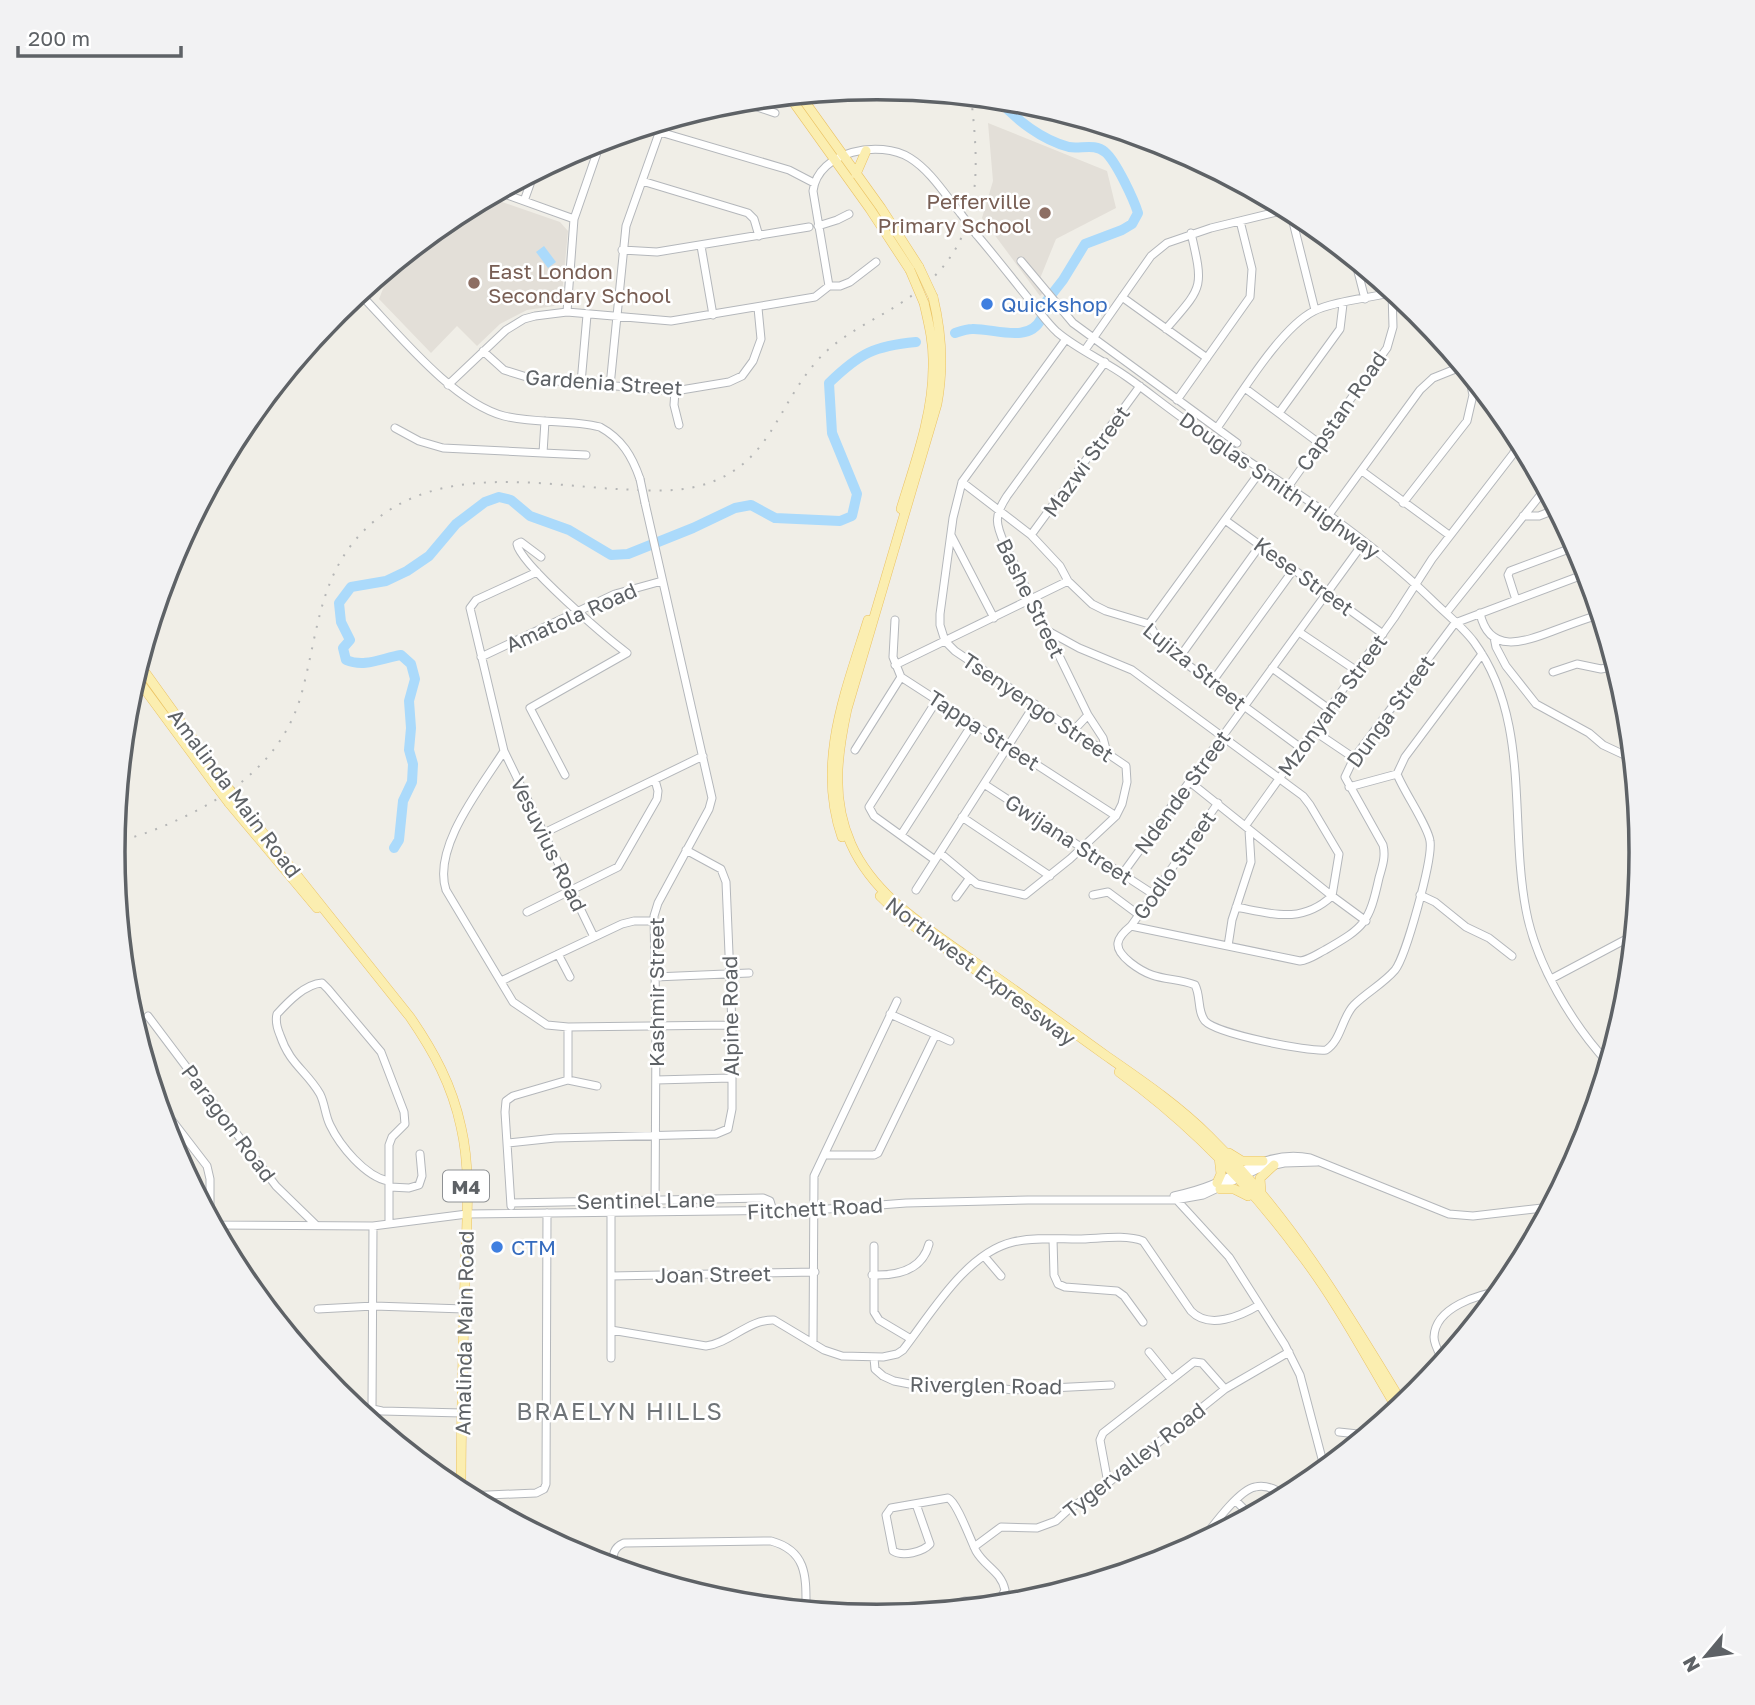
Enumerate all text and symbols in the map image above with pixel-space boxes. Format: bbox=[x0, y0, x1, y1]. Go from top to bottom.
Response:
scale bar bbox=[18, 14, 180, 58]
text: 200 m bbox=[28, 25, 90, 51]
place label: Pefferville Primary School bbox=[877, 188, 1031, 238]
marker: Pefferville Primary School bbox=[1037, 205, 1053, 221]
place label: East London Secondary School bbox=[488, 258, 671, 308]
marker: East London Secondary School bbox=[466, 275, 482, 291]
place label: Quickshop bbox=[1001, 291, 1108, 317]
marker: Quickshop bbox=[979, 296, 995, 312]
street label: Capstan Road bbox=[1290, 346, 1392, 476]
street label: Gardenia Street bbox=[525, 364, 683, 400]
street label: Mazwi Street bbox=[1037, 400, 1135, 522]
street label: Douglas Smith Highway bbox=[1175, 406, 1386, 564]
street label: Kese Street bbox=[1249, 531, 1359, 621]
street label: Bashe Street bbox=[991, 534, 1071, 662]
street label: Amatola Road bbox=[501, 577, 641, 657]
street label: Lujiza Street bbox=[1138, 616, 1252, 716]
street label: Mzonyana Street bbox=[1272, 629, 1392, 781]
street label: Tsenyengo Street bbox=[957, 647, 1119, 767]
street label: Dunga Street bbox=[1341, 650, 1439, 772]
street label: Tappa Street bbox=[923, 684, 1045, 776]
street label: Amalinda Main Road bbox=[163, 703, 307, 883]
street label: Ndende Street bbox=[1128, 725, 1236, 859]
street label: Vesuvius Road bbox=[505, 772, 593, 916]
street label: Gwijana Street bbox=[1000, 788, 1138, 890]
street label: Godlo Street bbox=[1127, 806, 1221, 924]
street label: Northwest Expressway bbox=[881, 891, 1081, 1051]
street label: Kashmir Street bbox=[643, 917, 669, 1067]
street label: Alpine Road bbox=[716, 955, 744, 1077]
street label: Paragon Road bbox=[176, 1059, 282, 1187]
road number: M4 bbox=[443, 1170, 489, 1202]
street label: Sentinel Lane bbox=[577, 1186, 715, 1214]
street label: Fitchett Road bbox=[746, 1191, 884, 1225]
street label: Amalinda Main Road bbox=[449, 1230, 479, 1436]
place label: CTM bbox=[511, 1234, 556, 1260]
marker: CTM bbox=[489, 1239, 505, 1255]
street label: Joan Street bbox=[655, 1260, 771, 1288]
street label: Riverglen Road bbox=[909, 1371, 1063, 1399]
district label: BRAELYN HILLS bbox=[516, 1396, 724, 1425]
street label: Tygervalley Road bbox=[1058, 1396, 1210, 1524]
north arrow bbox=[1671, 1621, 1741, 1691]
text: N bbox=[1677, 1653, 1704, 1676]

